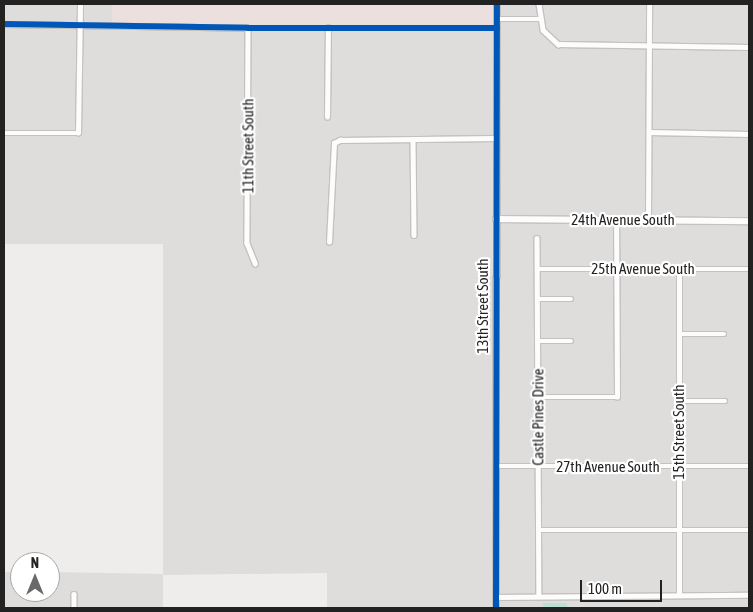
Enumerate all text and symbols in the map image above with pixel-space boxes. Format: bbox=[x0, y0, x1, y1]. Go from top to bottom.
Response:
street label: 11th Street South bbox=[239, 99, 257, 193]
street label: 24th Avenue South bbox=[571, 211, 675, 229]
street label: 13th Street South bbox=[474, 259, 492, 353]
street label: 25th Avenue South bbox=[591, 260, 695, 278]
street label: Castle Pines Drive bbox=[529, 368, 547, 466]
street label: 15th Street South bbox=[670, 385, 688, 479]
street label: 27th Avenue South bbox=[556, 458, 660, 476]
north arrow bbox=[10, 552, 60, 602]
text: N bbox=[31, 555, 39, 571]
scale bar bbox=[583, 570, 666, 602]
text: 100 m bbox=[588, 580, 622, 597]

